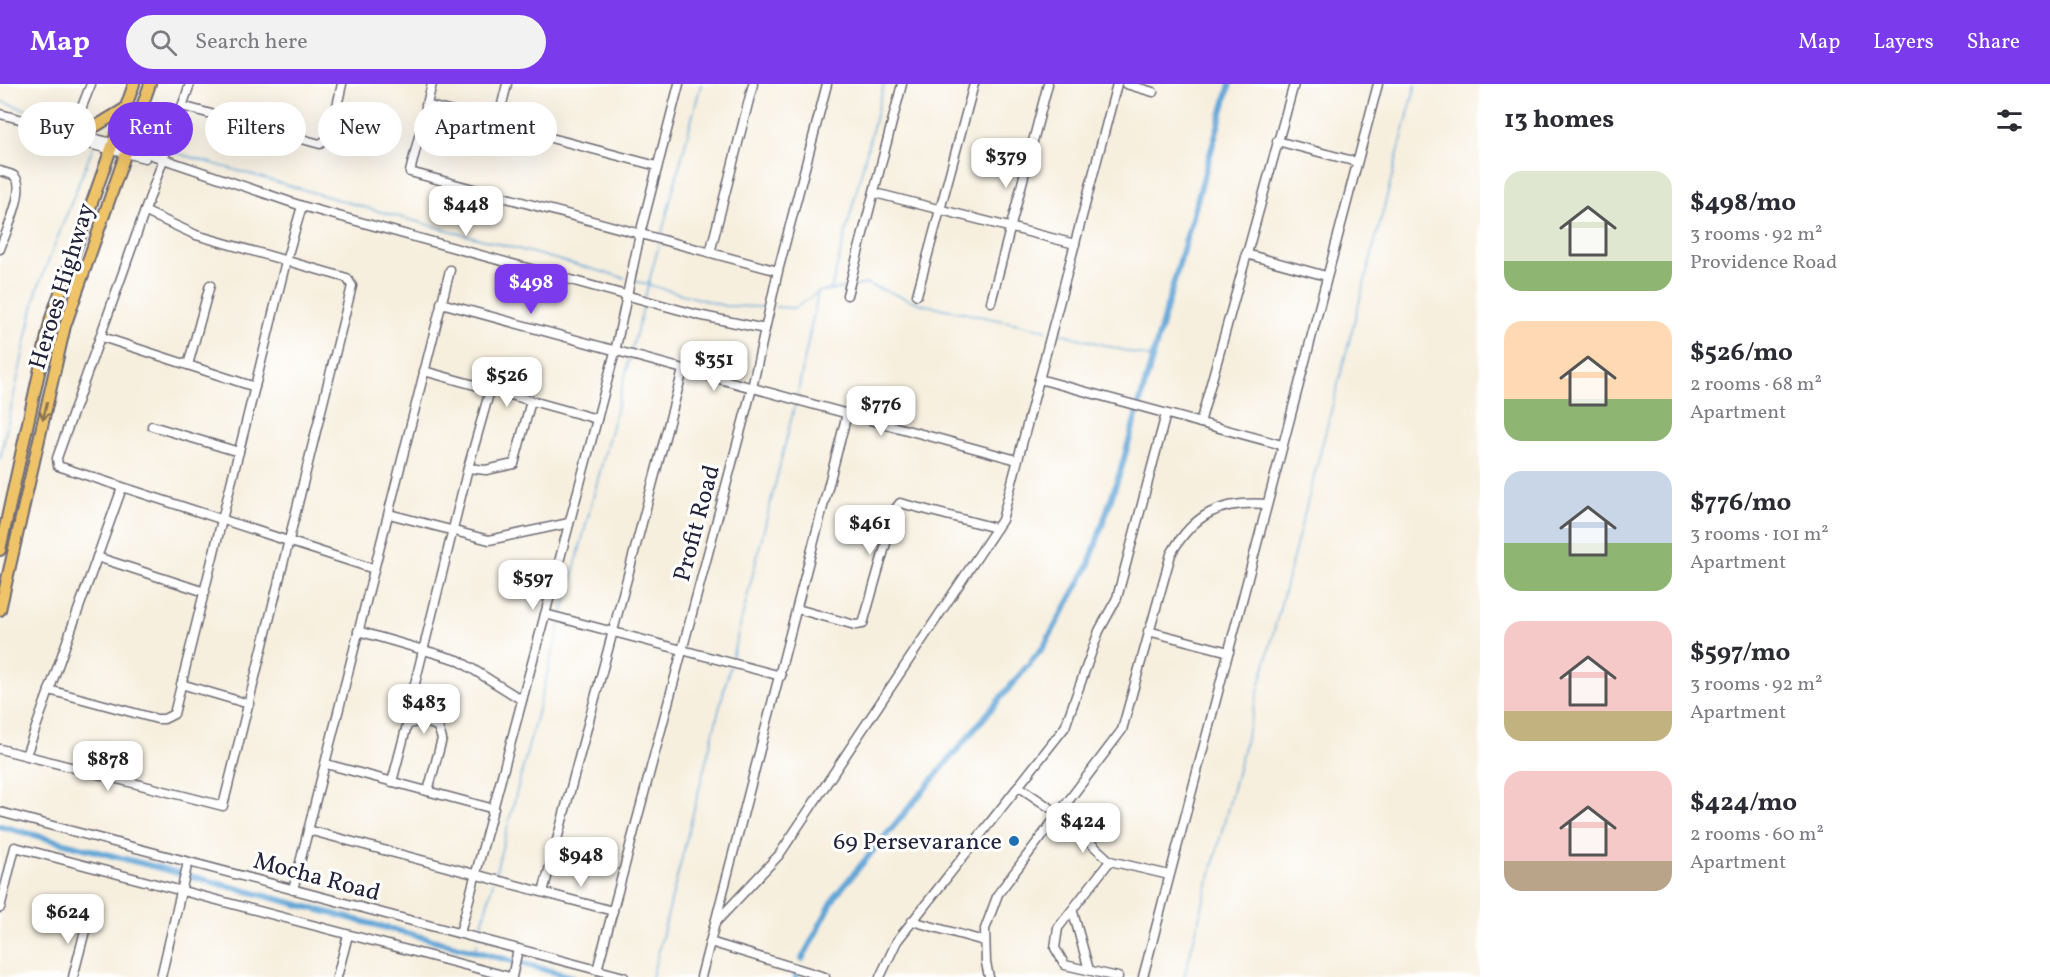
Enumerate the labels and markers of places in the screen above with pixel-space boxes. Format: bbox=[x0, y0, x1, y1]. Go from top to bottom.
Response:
pin: $379 bbox=[970, 138, 1042, 189]
pin: $448 bbox=[430, 186, 502, 237]
pin: $498 bbox=[495, 264, 567, 315]
pin: $351 bbox=[678, 341, 750, 392]
pin: $526 bbox=[471, 357, 543, 408]
pin: $776 bbox=[845, 386, 917, 437]
pin: $461 bbox=[834, 505, 906, 556]
pin: $597 bbox=[497, 560, 569, 611]
pin: $483 bbox=[388, 684, 460, 735]
pin: $878 bbox=[72, 741, 144, 792]
pin: $424 bbox=[1047, 803, 1119, 854]
place label: 69 Persevarance bbox=[833, 826, 1002, 860]
marker: 69 Persevarance bbox=[1007, 834, 1021, 848]
pin: $948 bbox=[545, 837, 617, 888]
pin: $624 bbox=[32, 894, 104, 945]

